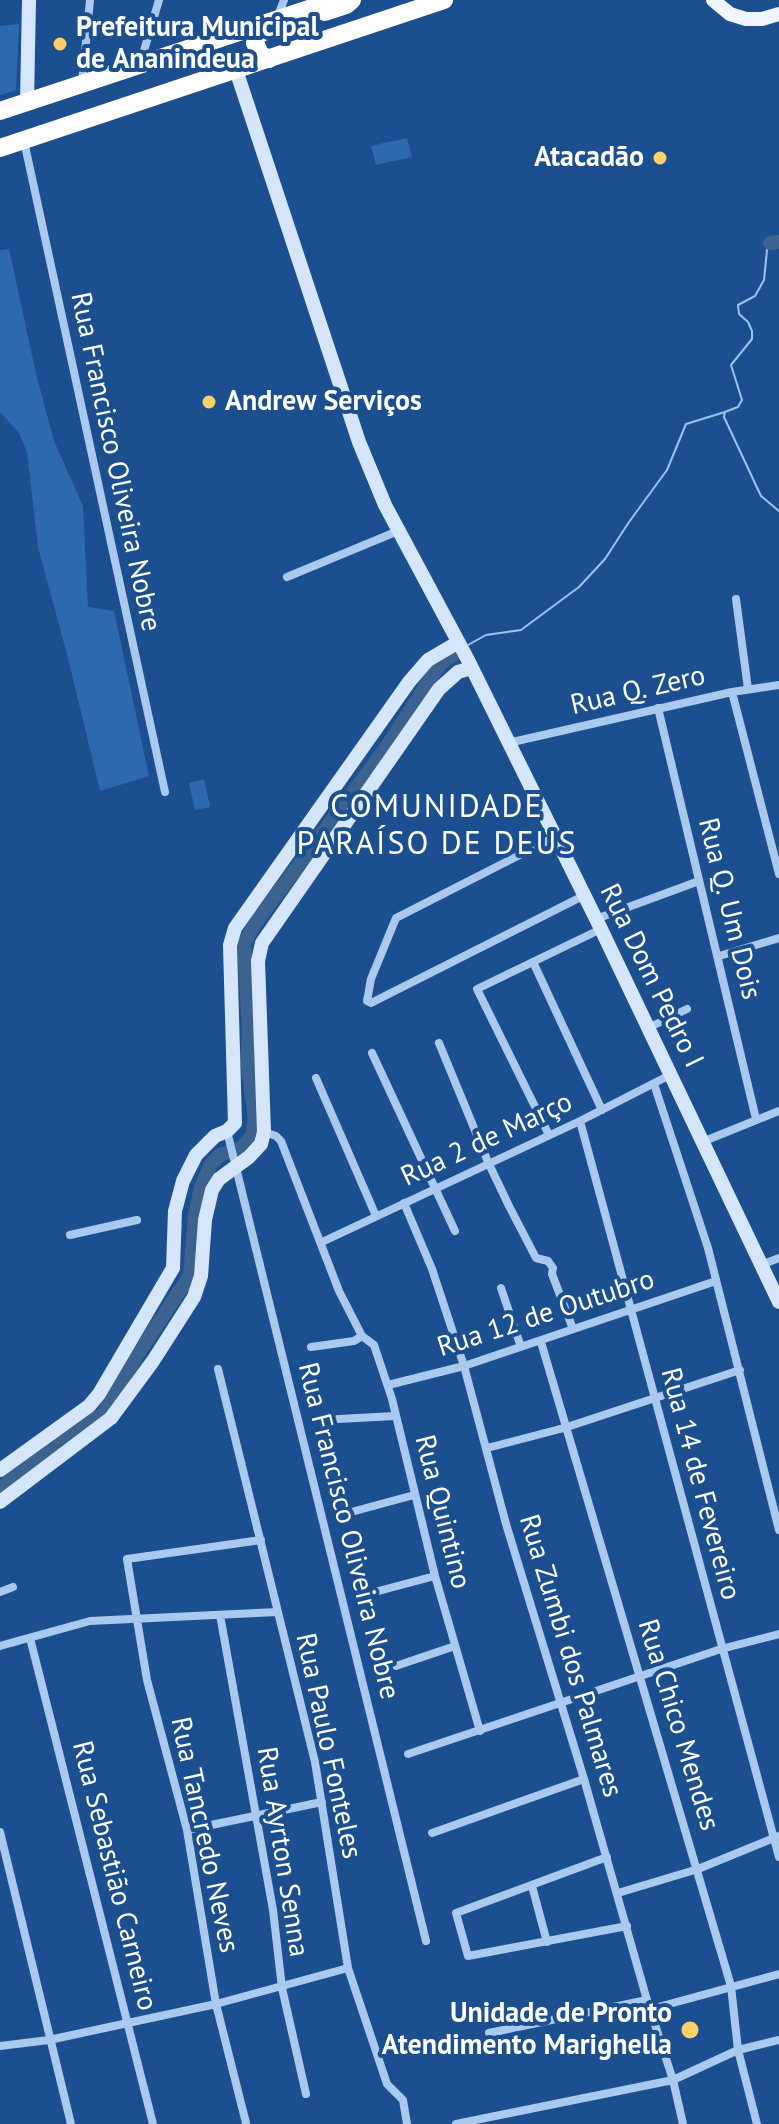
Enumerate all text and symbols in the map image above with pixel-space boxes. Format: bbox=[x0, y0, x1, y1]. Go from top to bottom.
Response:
place label: Prefeitura Municipal de Ananindeua bbox=[76, 11, 319, 77]
marker: Prefeitura Municipal de Ananindeua bbox=[51, 35, 69, 53]
place label: Atacadão bbox=[534, 141, 644, 175]
marker: Atacadão bbox=[651, 149, 669, 167]
street label: Rua Francisco Oliveira Nobre bbox=[63, 289, 167, 635]
place label: Andrew Serviços bbox=[225, 385, 422, 419]
marker: Andrew Serviços bbox=[200, 393, 218, 411]
street label: Rua Q. Zero bbox=[567, 659, 709, 723]
district label: COMUNIDADE PARAÍSO DE DEUS bbox=[297, 789, 577, 864]
street label: Rua Q. Um Dois bbox=[690, 815, 768, 1003]
street label: Rua Dom Pedro I bbox=[592, 879, 710, 1073]
street label: Rua 2 de Março bbox=[396, 1086, 578, 1194]
street label: Rua 12 de Outubro bbox=[433, 1263, 659, 1365]
street label: Rua Francisco Oliveira Nobre bbox=[290, 1359, 406, 1703]
street label: Rua 14 de Fevereiro bbox=[653, 1364, 747, 1604]
street label: Rua Quintino bbox=[407, 1432, 477, 1592]
street label: Rua Zumbi dos Palmares bbox=[511, 1511, 629, 1801]
street label: Rua Chico Mendes bbox=[630, 1615, 726, 1835]
street label: Rua Paulo Fonteles bbox=[288, 1630, 368, 1862]
street label: Rua Tancredo Neves bbox=[163, 1714, 245, 1956]
street label: Rua Sebastião Carneiro bbox=[64, 1738, 164, 2014]
street label: Rua Ayrton Senna bbox=[249, 1745, 315, 1959]
place label: Unidade de Pronto Atendimento Marighella bbox=[382, 1997, 672, 2063]
marker: Unidade de Pronto Atendimento Marighella bbox=[679, 2019, 701, 2041]

